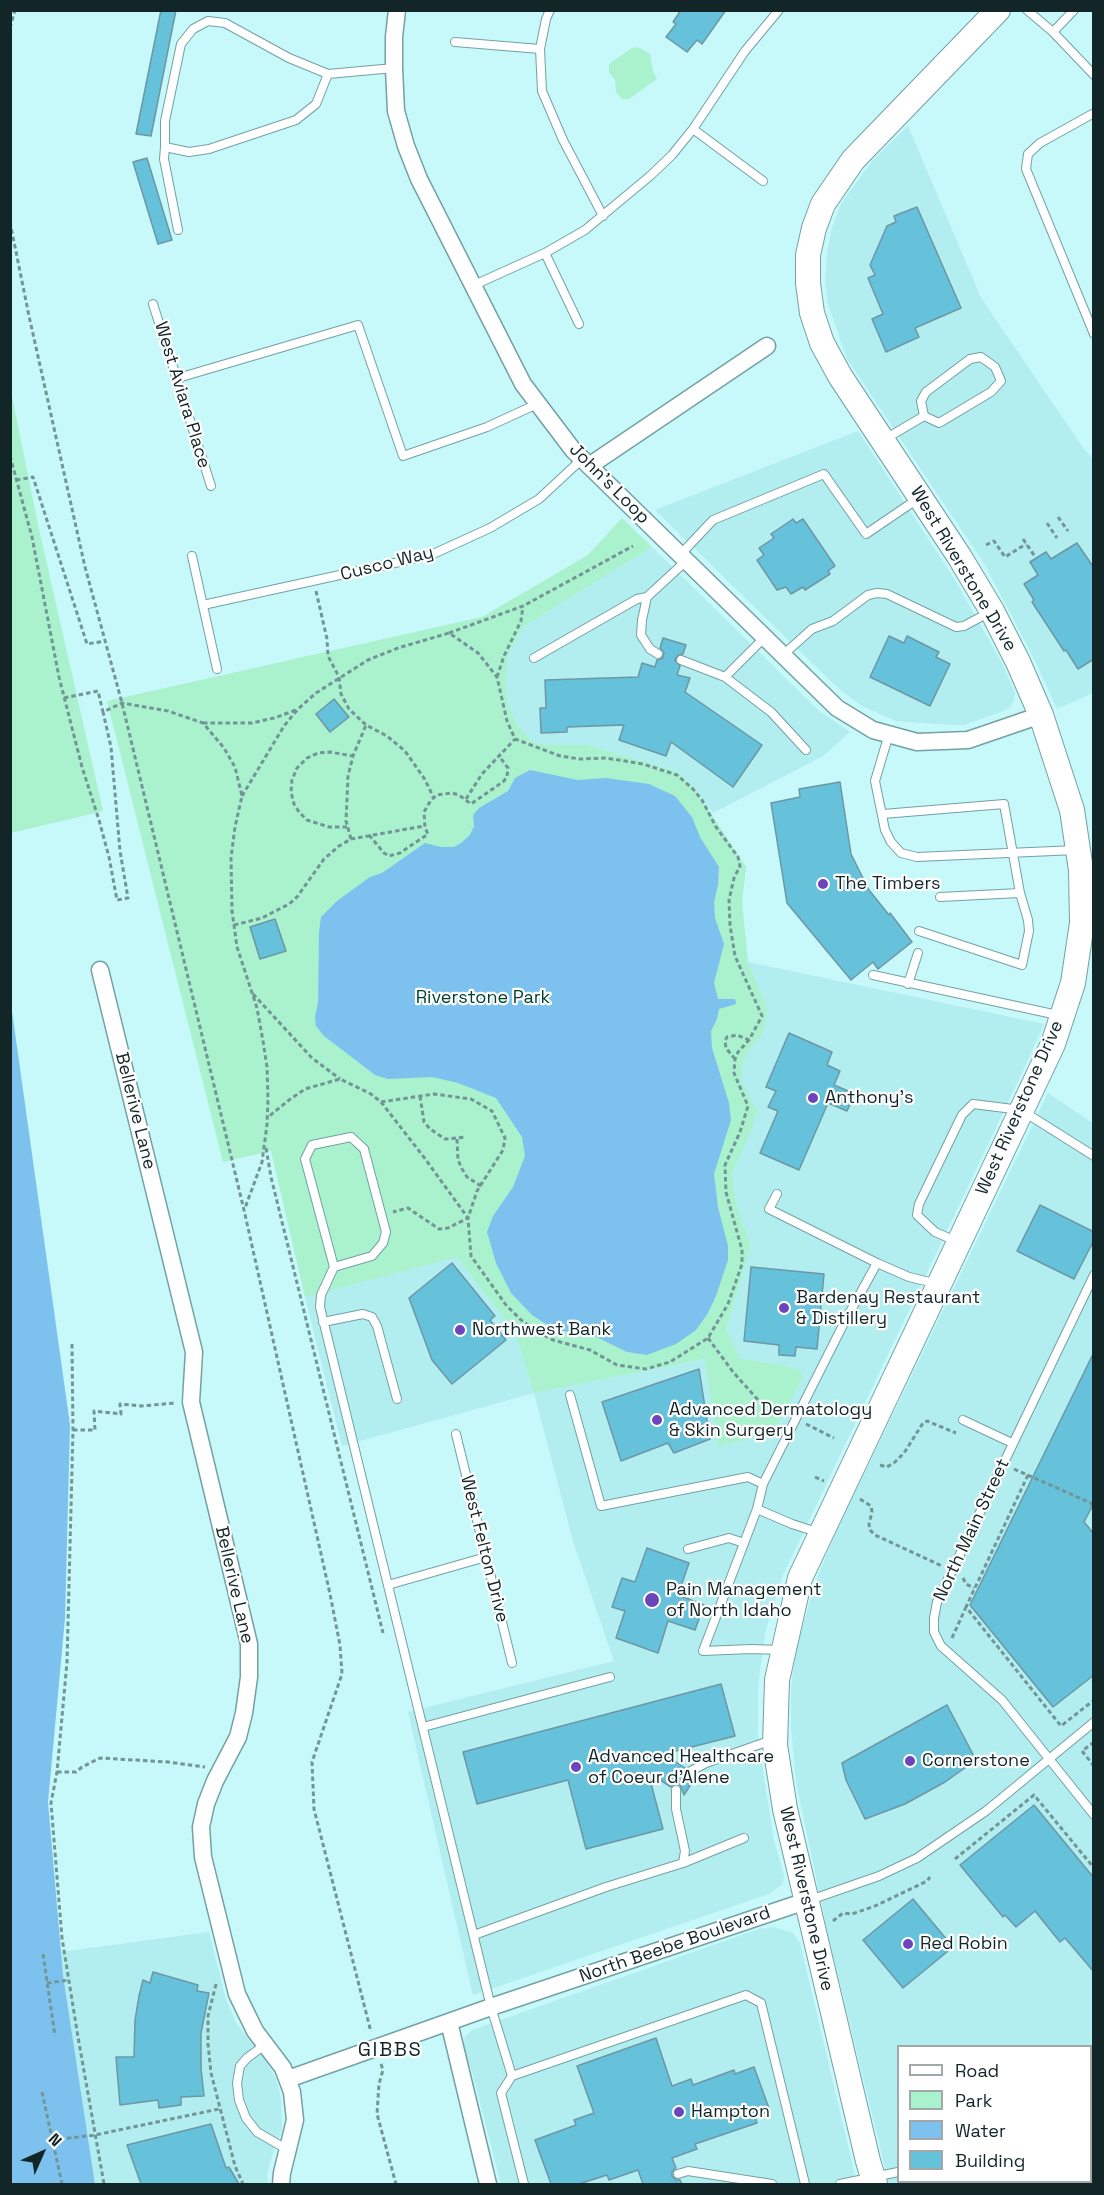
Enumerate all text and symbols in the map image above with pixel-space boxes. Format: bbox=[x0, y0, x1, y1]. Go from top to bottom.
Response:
street label: West Aviara Place bbox=[149, 319, 215, 471]
street label: John's Loop bbox=[564, 439, 654, 529]
street label: West Riverstone Drive bbox=[905, 483, 1021, 655]
street label: Cusco Way bbox=[338, 542, 436, 586]
place label: The Timbers bbox=[835, 873, 941, 895]
marker: The Timbers bbox=[816, 877, 830, 891]
park label: Riverstone Park bbox=[416, 987, 550, 1009]
street label: West Riverstone Drive bbox=[972, 1018, 1068, 1198]
street label: Bellerive Lane bbox=[110, 1050, 160, 1172]
place label: Anthony's bbox=[825, 1087, 913, 1109]
marker: Anthony's bbox=[806, 1091, 820, 1105]
place label: Bardenay Restaurant & Distillery bbox=[796, 1287, 980, 1330]
marker: Bardenay Restaurant & Distillery bbox=[777, 1301, 791, 1315]
place label: Northwest Bank bbox=[472, 1319, 611, 1341]
marker: Northwest Bank bbox=[453, 1323, 467, 1337]
place label: Advanced Dermatology & Skin Surgery bbox=[669, 1399, 872, 1442]
marker: Advanced Dermatology & Skin Surgery bbox=[650, 1413, 664, 1427]
street label: North Main Street bbox=[929, 1455, 1015, 1605]
street label: West Felton Drive bbox=[455, 1473, 513, 1625]
street label: Bellerive Lane bbox=[210, 1524, 258, 1646]
place label: Pain Management of North Idaho bbox=[666, 1579, 822, 1622]
marker: Pain Management of North Idaho bbox=[643, 1591, 661, 1609]
place label: Advanced Healthcare of Coeur d'Alene bbox=[588, 1746, 774, 1788]
place label: Cornerstone bbox=[922, 1750, 1030, 1772]
marker: Cornerstone bbox=[903, 1754, 917, 1768]
marker: Advanced Healthcare of Coeur d'Alene bbox=[569, 1760, 583, 1774]
street label: West Riverstone Drive bbox=[774, 1805, 838, 1993]
street label: North Beebe Boulevard bbox=[577, 1902, 773, 1988]
place label: Red Robin bbox=[920, 1933, 1008, 1955]
marker: Red Robin bbox=[901, 1937, 915, 1951]
district label: GIBBS bbox=[358, 2039, 422, 2063]
legend bbox=[897, 2045, 1092, 2183]
text: Road bbox=[955, 2059, 999, 2082]
text: Park bbox=[955, 2089, 992, 2112]
place label: Hampton bbox=[691, 2101, 770, 2123]
marker: Hampton bbox=[672, 2105, 686, 2119]
text: Water bbox=[955, 2119, 1006, 2142]
north arrow bbox=[12, 2123, 72, 2183]
text: N bbox=[44, 2129, 66, 2151]
text: Building bbox=[955, 2149, 1025, 2172]

